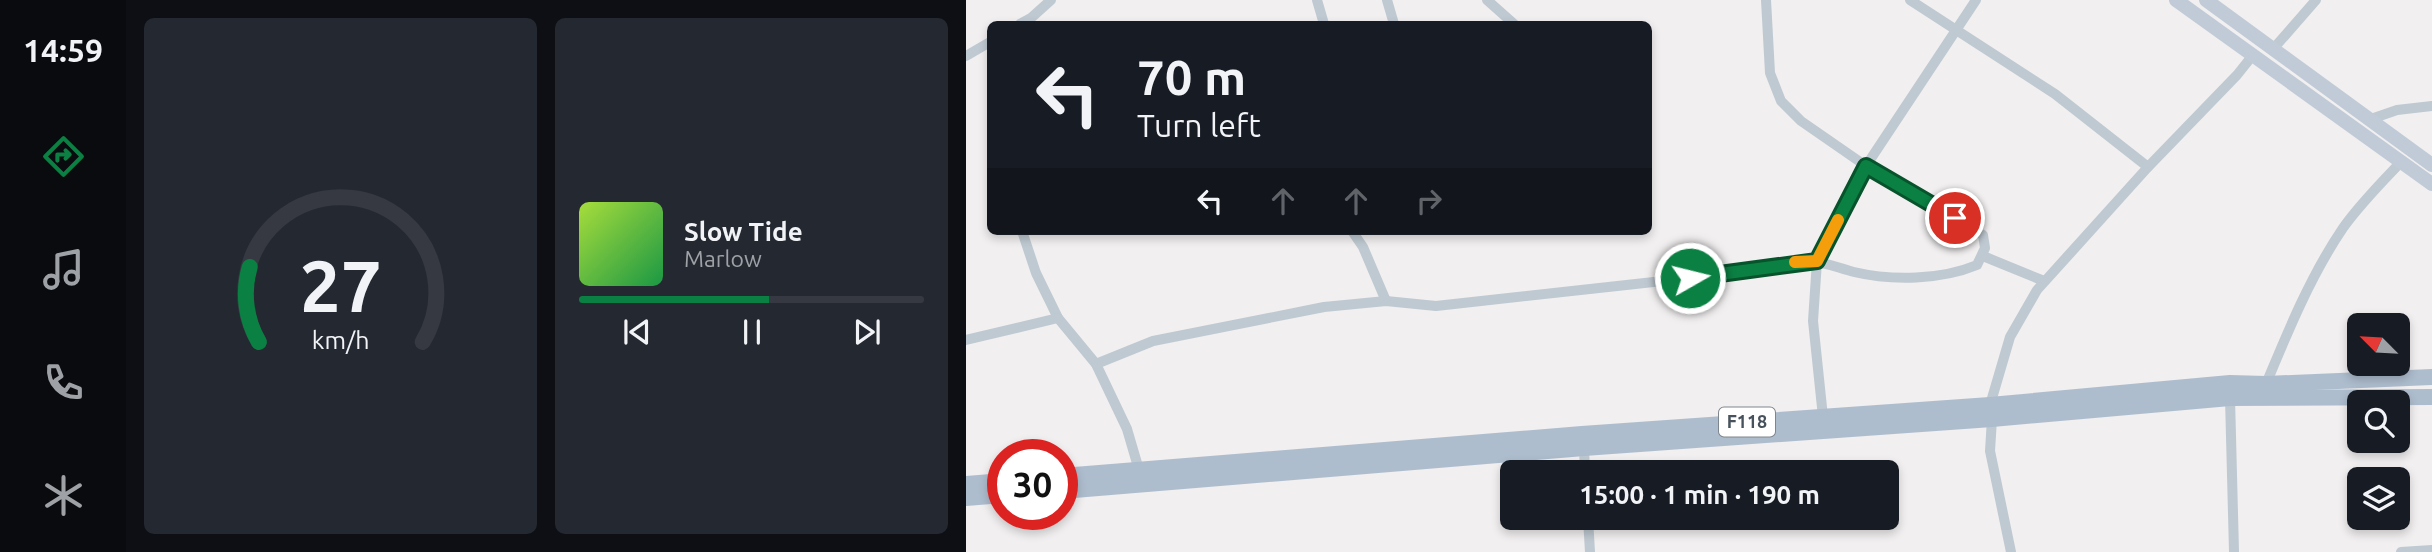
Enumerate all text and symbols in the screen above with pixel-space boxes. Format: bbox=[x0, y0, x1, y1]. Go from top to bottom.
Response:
text: 14:59 bbox=[23, 32, 103, 68]
icon: left bbox=[1022, 49, 1113, 140]
text: 70 m bbox=[1137, 49, 1246, 104]
text: Turn left bbox=[1137, 107, 1261, 143]
icon: directions bbox=[39, 132, 88, 181]
icon: left bbox=[1191, 182, 1229, 220]
icon: ahead bbox=[1264, 182, 1302, 220]
icon: ahead bbox=[1337, 182, 1375, 220]
icon: right bbox=[1410, 182, 1448, 220]
pin bbox=[1925, 188, 1985, 248]
icon: arrive bbox=[1936, 199, 1974, 237]
text: Slow Tide bbox=[684, 217, 803, 246]
position arrow bbox=[1653, 241, 1727, 315]
text: 27 bbox=[299, 244, 382, 326]
icon: music bbox=[39, 245, 88, 294]
text: Marlow bbox=[684, 246, 762, 271]
icon: previous bbox=[618, 313, 656, 351]
icon: pause bbox=[733, 313, 771, 351]
icon: next bbox=[848, 313, 886, 351]
north arrow bbox=[2347, 313, 2410, 376]
map controls bbox=[2347, 313, 2410, 530]
text: km/h bbox=[312, 326, 369, 354]
icon: phone bbox=[39, 358, 88, 407]
button: search bbox=[2347, 390, 2410, 453]
road number: F118 bbox=[1719, 408, 1775, 436]
speed limit sign: 30 bbox=[987, 439, 1078, 530]
button: layers bbox=[2347, 467, 2410, 530]
icon: climate bbox=[39, 471, 88, 520]
text: 15:00 · 1 min · 190 m bbox=[1579, 480, 1820, 509]

